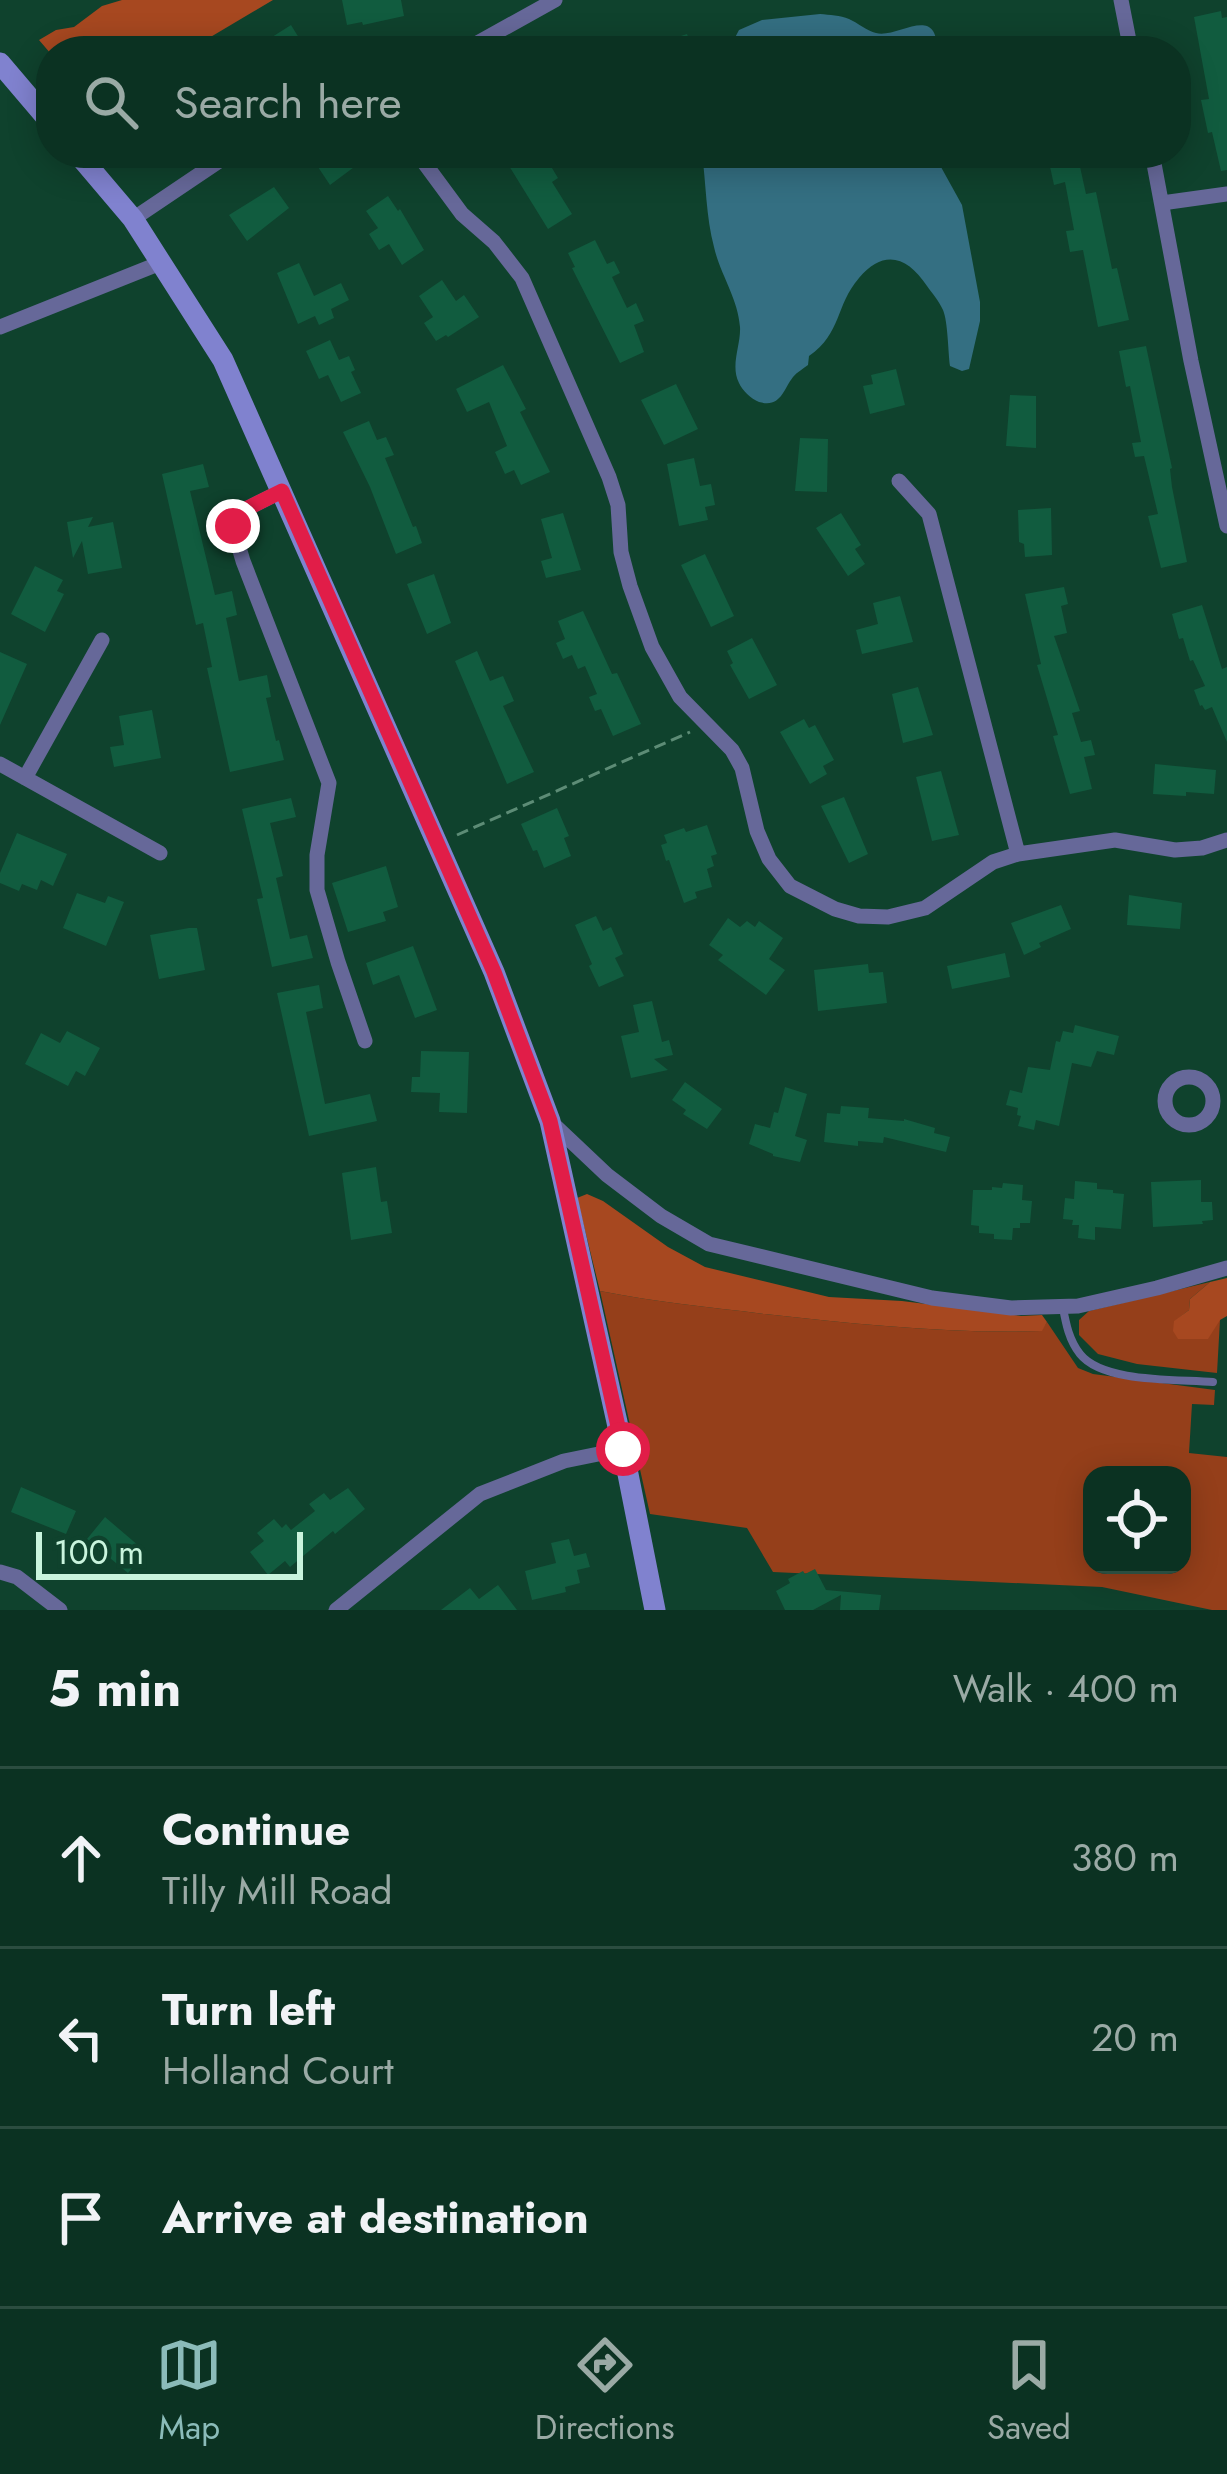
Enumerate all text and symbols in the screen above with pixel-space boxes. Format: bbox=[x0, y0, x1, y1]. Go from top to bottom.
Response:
search box bbox=[36, 36, 1191, 168]
icon: search bbox=[78, 69, 144, 135]
text: Search here bbox=[174, 70, 402, 135]
route end bbox=[206, 499, 260, 553]
route start bbox=[596, 1422, 650, 1476]
map controls bbox=[1083, 1466, 1191, 1574]
button: locate bbox=[1083, 1466, 1191, 1574]
scale bar bbox=[36, 1526, 303, 1579]
text: 100 m bbox=[54, 1529, 144, 1576]
text: 5 min bbox=[48, 1651, 181, 1725]
text: Walk · 400 m bbox=[953, 1660, 1179, 1717]
text: Continue bbox=[162, 1797, 350, 1862]
icon: ahead bbox=[48, 1825, 114, 1891]
text: 380 m bbox=[1071, 1829, 1179, 1886]
text: Tilly Mill Road bbox=[162, 1862, 393, 1919]
text: Turn left bbox=[162, 1977, 335, 2042]
icon: left bbox=[48, 2005, 114, 2071]
text: 20 m bbox=[1091, 2009, 1179, 2066]
text: Holland Court bbox=[162, 2042, 394, 2099]
icon: arrive bbox=[48, 2185, 114, 2251]
text: Arrive at destination bbox=[162, 2185, 589, 2250]
tab: Map bbox=[156, 2332, 222, 2451]
tab: Directions bbox=[535, 2332, 675, 2451]
tab: Saved bbox=[987, 2332, 1071, 2451]

